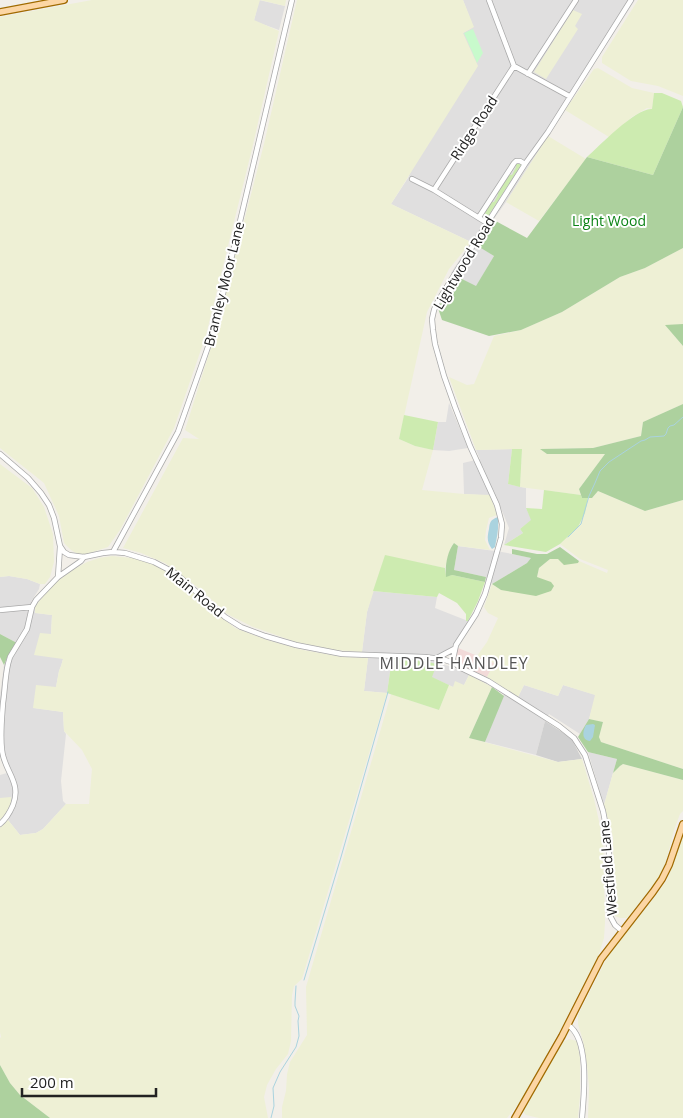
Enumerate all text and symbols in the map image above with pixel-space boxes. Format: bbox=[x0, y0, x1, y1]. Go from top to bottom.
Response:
street label: Ridge Road bbox=[446, 92, 501, 164]
park label: Light Wood bbox=[572, 211, 646, 230]
street label: Lightwood Road bbox=[428, 213, 499, 313]
street label: Bramley Moor Lane bbox=[199, 219, 248, 348]
street label: Main Road bbox=[162, 562, 228, 621]
district label: MIDDLE HANDLEY bbox=[379, 652, 529, 674]
street label: Westfield Lane bbox=[594, 819, 621, 917]
scale bar bbox=[22, 1066, 156, 1098]
text: 200 m bbox=[30, 1072, 74, 1092]

